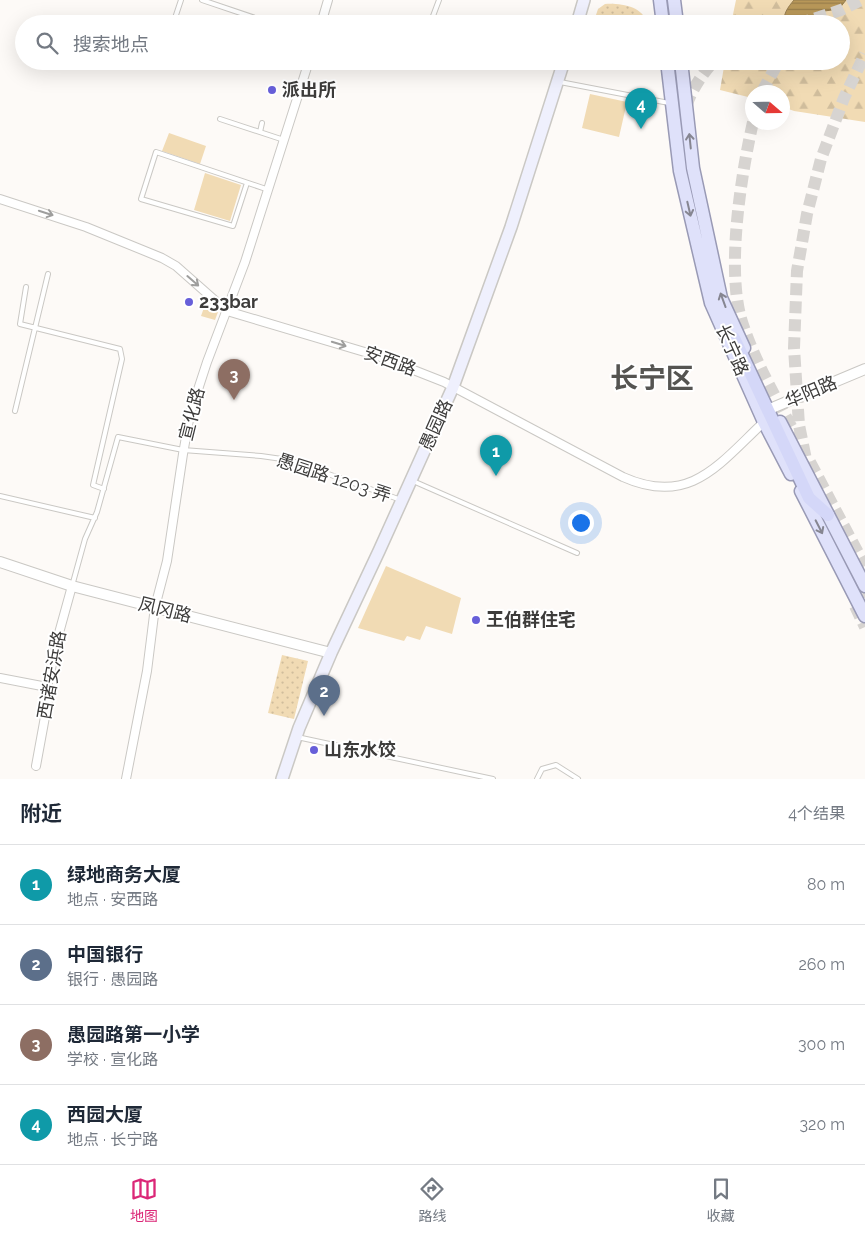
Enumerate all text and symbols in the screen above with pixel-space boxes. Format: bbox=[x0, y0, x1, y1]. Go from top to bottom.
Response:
search box bbox=[15, 15, 850, 70]
icon: search bbox=[33, 29, 61, 57]
text: 搜索地点 bbox=[73, 33, 149, 55]
place label: 派出所 bbox=[282, 79, 336, 100]
marker: 派出所 bbox=[266, 84, 278, 96]
north arrow bbox=[745, 85, 790, 130]
pin: 4 bbox=[625, 88, 657, 129]
one-way arrow bbox=[685, 133, 695, 149]
one-way arrow bbox=[685, 200, 694, 216]
one-way arrow bbox=[38, 209, 54, 219]
one-way arrow bbox=[186, 276, 199, 287]
place label: 233bar bbox=[199, 291, 258, 312]
one-way arrow bbox=[718, 293, 727, 308]
marker: 233bar bbox=[183, 296, 195, 308]
street label: 长宁路 bbox=[712, 321, 753, 379]
one-way arrow bbox=[331, 339, 347, 349]
street label: 安西路 bbox=[361, 341, 419, 380]
pin: 3 bbox=[218, 359, 250, 400]
district label: 长宁区 bbox=[610, 362, 694, 395]
street label: 华阳路 bbox=[782, 371, 840, 412]
street label: 宣化路 bbox=[175, 385, 208, 443]
street label: 愚园路 bbox=[415, 396, 456, 454]
pin: 1 bbox=[480, 435, 512, 476]
street label: 愚园路 1203 弄 bbox=[274, 449, 394, 506]
your location bbox=[568, 510, 594, 536]
one-way arrow bbox=[815, 519, 824, 534]
street label: 凤冈路 bbox=[136, 593, 194, 626]
place label: 王伯群住宅 bbox=[486, 609, 576, 630]
marker: 王伯群住宅 bbox=[470, 614, 482, 626]
street label: 西诸安浜路 bbox=[33, 629, 70, 721]
pin: 2 bbox=[308, 675, 340, 716]
place label: 山东水饺 bbox=[324, 739, 396, 760]
marker: 山东水饺 bbox=[308, 744, 320, 756]
text: 附近 bbox=[20, 801, 62, 826]
text: 4个结果 bbox=[788, 804, 845, 823]
text: 绿地商务大厦 bbox=[67, 863, 181, 885]
text: 1 bbox=[32, 875, 40, 894]
text: 80 m bbox=[807, 875, 845, 894]
text: 地点 · 安西路 bbox=[67, 890, 158, 909]
text: 中国银行 bbox=[67, 943, 143, 965]
text: 2 bbox=[31, 955, 41, 974]
text: 260 m bbox=[798, 955, 845, 974]
text: 银行 · 愚园路 bbox=[67, 970, 158, 989]
text: 愚园路第一小学 bbox=[67, 1023, 200, 1045]
text: 3 bbox=[32, 1035, 40, 1054]
text: 300 m bbox=[798, 1035, 845, 1054]
text: 学校 · 宣化路 bbox=[67, 1050, 158, 1069]
text: 西园大厦 bbox=[67, 1103, 143, 1125]
text: 4 bbox=[31, 1115, 41, 1134]
text: 320 m bbox=[800, 1115, 845, 1134]
text: 地点 · 长宁路 bbox=[67, 1130, 158, 1149]
tab: 地图 bbox=[130, 1175, 158, 1225]
tab: 路线 bbox=[418, 1175, 446, 1225]
tab: 收藏 bbox=[707, 1175, 735, 1225]

